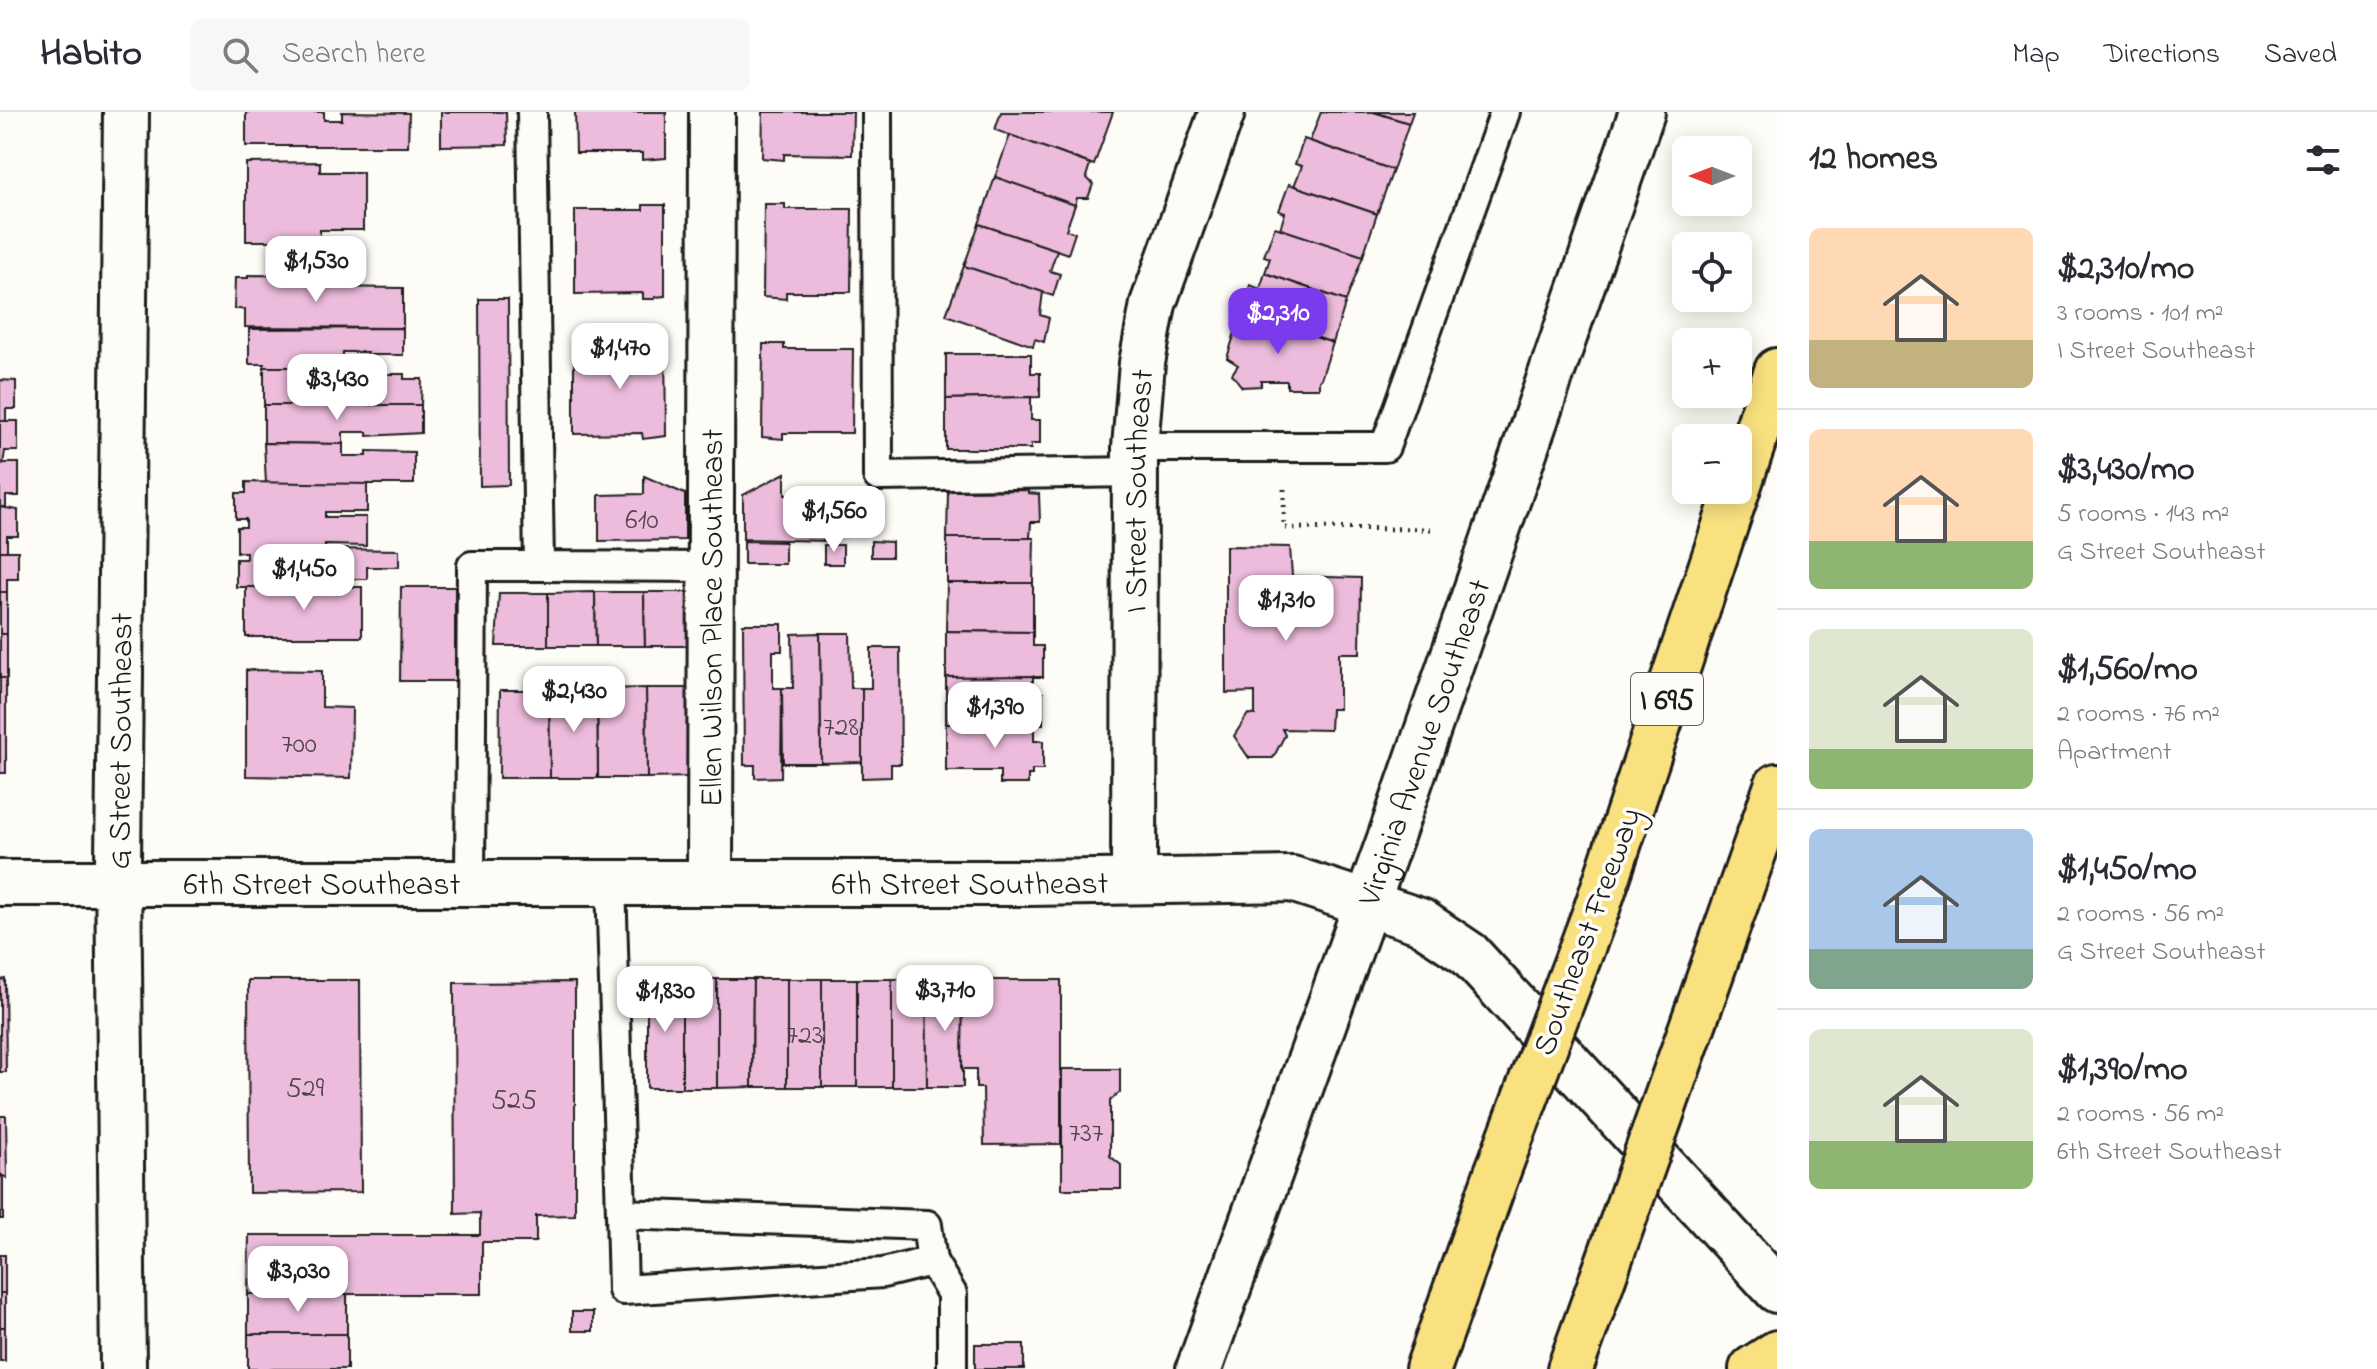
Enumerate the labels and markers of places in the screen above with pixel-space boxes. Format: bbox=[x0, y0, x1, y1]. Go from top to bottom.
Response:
pin: $1,530 bbox=[251, 236, 381, 304]
pin: $2,310 bbox=[1213, 288, 1343, 356]
pin: $1,470 bbox=[555, 323, 685, 391]
pin: $3,430 bbox=[272, 354, 402, 422]
pin: $1,560 bbox=[769, 486, 899, 554]
pin: $1,450 bbox=[239, 544, 369, 612]
pin: $1,310 bbox=[1221, 575, 1351, 643]
pin: $2,430 bbox=[509, 666, 639, 734]
pin: $1,390 bbox=[930, 682, 1060, 750]
pin: $3,710 bbox=[880, 965, 1010, 1033]
pin: $1,830 bbox=[600, 966, 730, 1034]
pin: $3,030 bbox=[233, 1246, 363, 1314]

